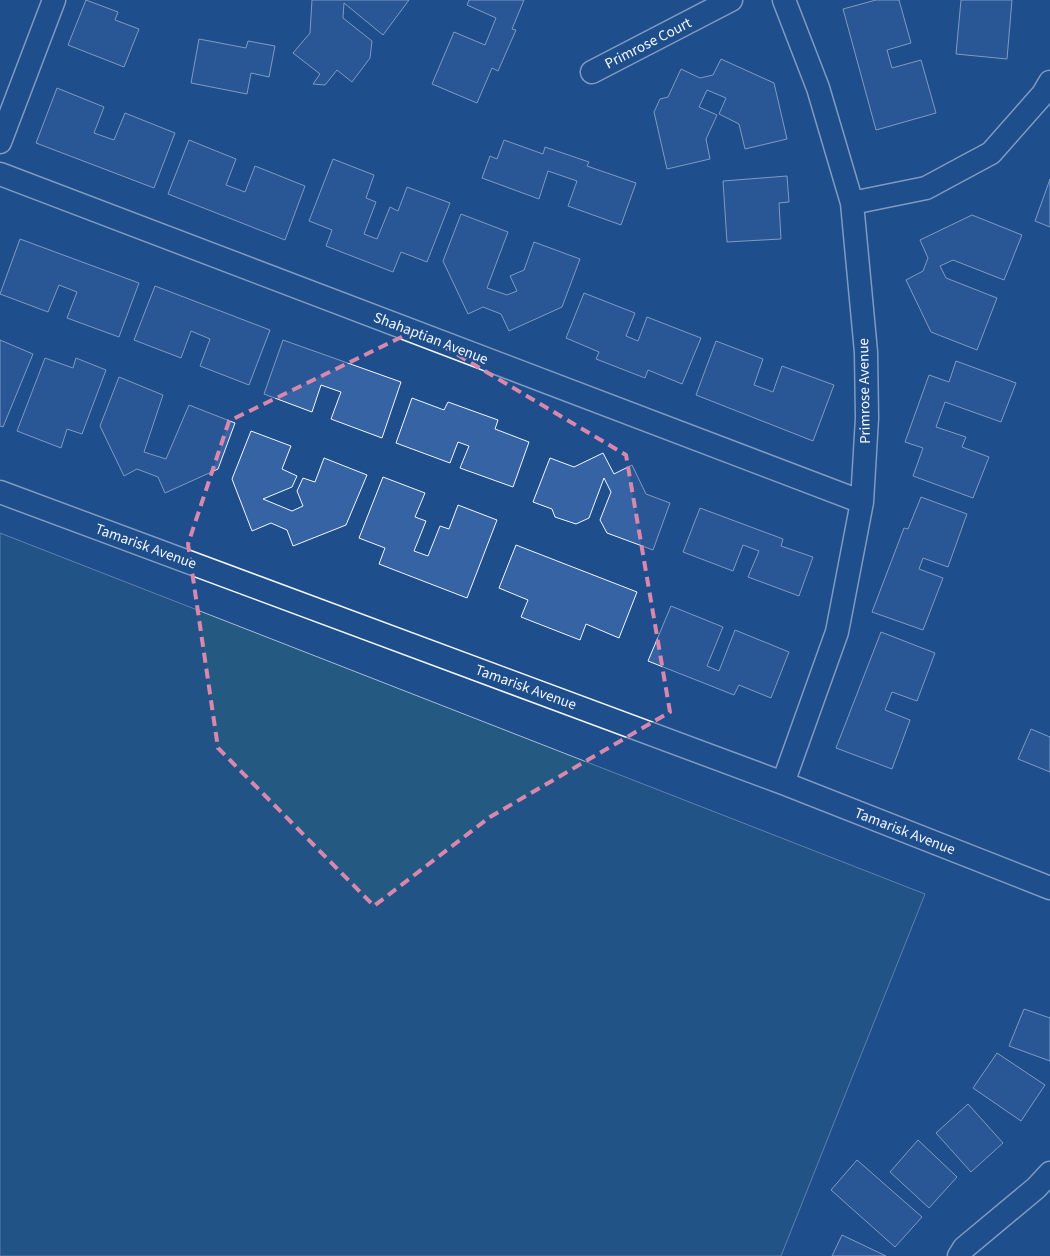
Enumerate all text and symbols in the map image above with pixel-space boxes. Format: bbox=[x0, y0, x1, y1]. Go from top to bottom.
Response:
street label: Primrose Court bbox=[601, 13, 695, 74]
street label: Shahaptian Avenue bbox=[370, 307, 491, 370]
street label: Primrose Avenue bbox=[853, 338, 876, 444]
street label: Tamarisk Avenue bbox=[92, 518, 199, 575]
street label: Tamarisk Avenue bbox=[472, 659, 579, 716]
street label: Tamarisk Avenue bbox=[851, 803, 958, 860]

